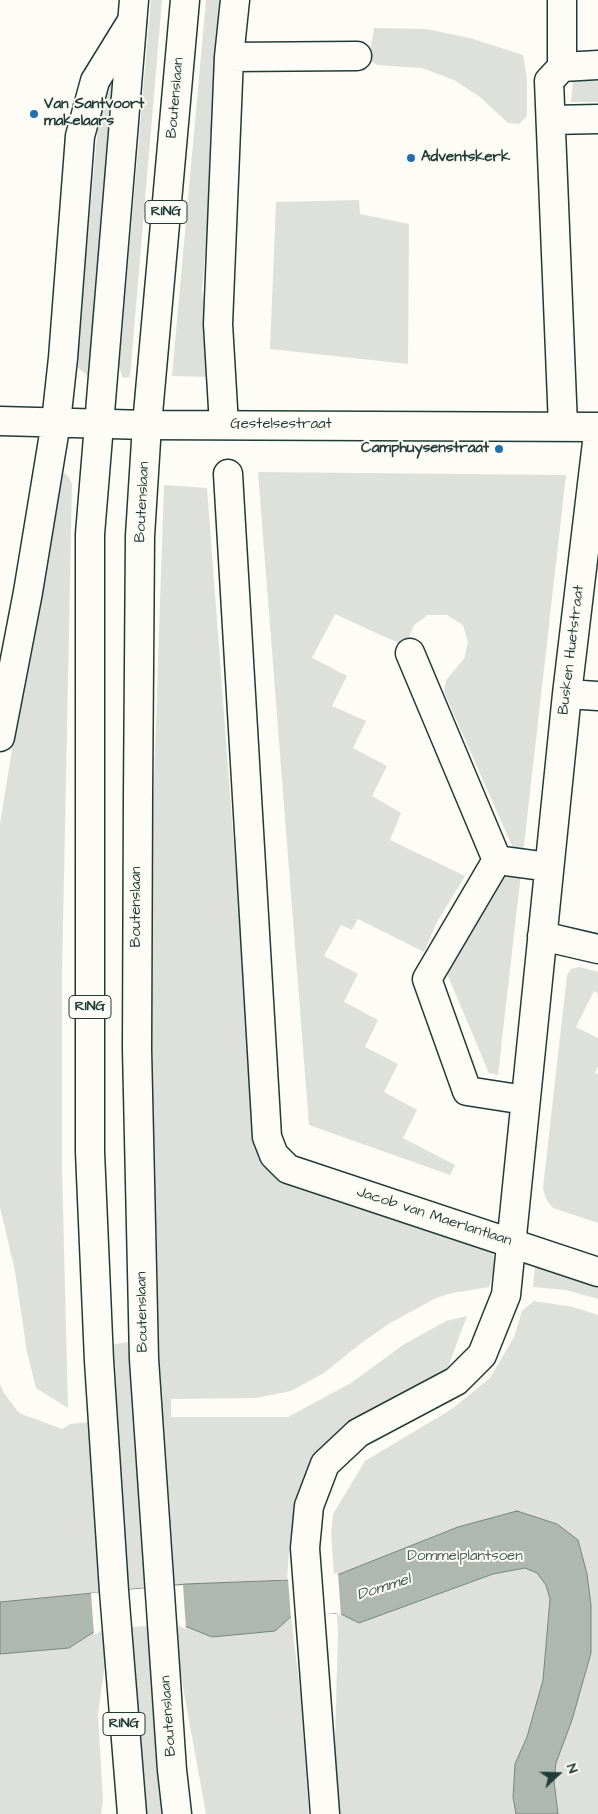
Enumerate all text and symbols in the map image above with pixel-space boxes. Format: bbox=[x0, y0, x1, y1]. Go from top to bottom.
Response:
street label: Boutenslaan bbox=[164, 57, 188, 139]
place label: Van Santvoort makelaars bbox=[44, 96, 144, 131]
marker: Van Santvoort makelaars bbox=[28, 108, 40, 120]
place label: Adventskerk bbox=[421, 149, 510, 167]
marker: Adventskerk bbox=[405, 152, 417, 164]
road number: RING bbox=[145, 200, 187, 223]
street label: Gestelsestraat bbox=[230, 416, 332, 434]
place label: Camphuysenstraat bbox=[361, 440, 489, 458]
marker: Camphuysenstraat bbox=[493, 443, 505, 455]
street label: Boutenslaan bbox=[132, 461, 154, 543]
street label: Busken Huetstraat bbox=[555, 584, 589, 716]
street label: Boutenslaan bbox=[128, 866, 146, 948]
road number: RING bbox=[69, 996, 111, 1019]
street label: Jacob van Maerlantlaan bbox=[354, 1183, 514, 1251]
street label: Boutenslaan bbox=[133, 1271, 153, 1353]
park label: Dommelplantsoen bbox=[407, 1548, 523, 1566]
water label: Dommel bbox=[355, 1570, 413, 1606]
street label: Boutenslaan bbox=[157, 1675, 181, 1757]
road number: RING bbox=[103, 1712, 145, 1736]
north arrow bbox=[533, 1749, 583, 1799]
text: N bbox=[561, 1761, 583, 1776]

